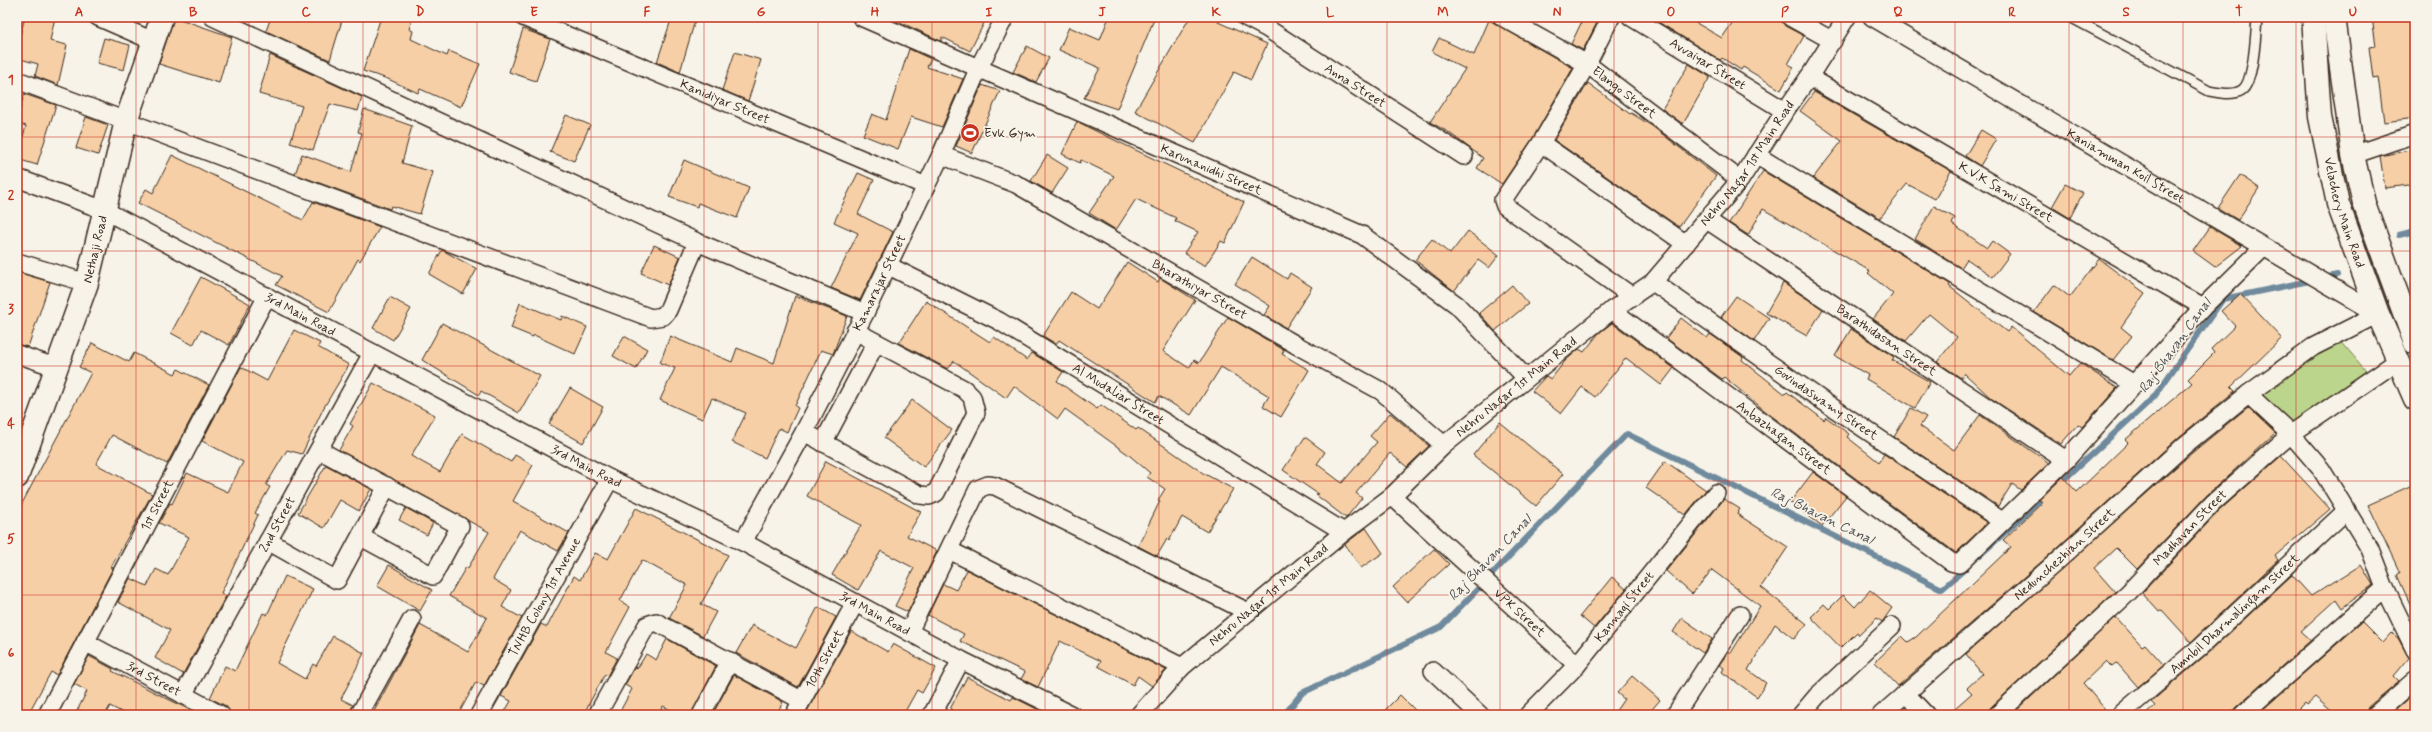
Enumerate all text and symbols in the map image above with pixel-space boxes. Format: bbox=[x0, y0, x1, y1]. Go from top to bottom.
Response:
text: A bbox=[75, 4, 83, 21]
text: B bbox=[189, 4, 198, 21]
text: C bbox=[301, 4, 311, 21]
text: D bbox=[416, 4, 425, 21]
text: E bbox=[530, 4, 538, 21]
text: F bbox=[644, 4, 651, 21]
text: G bbox=[757, 4, 766, 21]
text: H bbox=[871, 4, 880, 21]
text: I bbox=[986, 4, 993, 21]
text: J bbox=[1098, 4, 1106, 21]
text: K bbox=[1211, 4, 1221, 21]
text: L bbox=[1326, 4, 1335, 21]
text: M bbox=[1437, 4, 1449, 21]
text: N bbox=[1553, 4, 1562, 21]
text: O bbox=[1667, 4, 1676, 21]
text: P bbox=[1781, 4, 1789, 21]
text: Q bbox=[1893, 4, 1903, 21]
text: R bbox=[2008, 4, 2016, 21]
text: S bbox=[2122, 4, 2130, 21]
text: T bbox=[2235, 4, 2243, 21]
text: U bbox=[2349, 4, 2357, 21]
street label: Avvaiyar Street bbox=[1666, 34, 1749, 94]
street label: Anna Street bbox=[1321, 59, 1389, 112]
street label: Elango Street bbox=[1589, 62, 1660, 122]
text: 1 bbox=[8, 72, 14, 89]
street label: Kanidiyar Street bbox=[678, 75, 772, 128]
street label: Nehru Nagar 1st Main Road bbox=[1696, 97, 1798, 229]
sports icon: Evk Gym bbox=[959, 122, 981, 144]
place label: Evk Gym bbox=[984, 125, 1036, 142]
street label: Kaniamman Koil Street bbox=[2064, 125, 2188, 207]
street label: Karunanidhi Street bbox=[1158, 140, 1265, 199]
street label: Velachery Main Road bbox=[2320, 156, 2369, 270]
street label: K.V.K Sami Street bbox=[1955, 158, 2057, 226]
text: 2 bbox=[8, 187, 15, 204]
street label: Nethaji Road bbox=[79, 214, 111, 285]
street label: Kamarajar Street bbox=[849, 232, 910, 334]
street label: Bharathiyar Street bbox=[1149, 255, 1250, 323]
street label: 3rd Main Road bbox=[262, 289, 339, 340]
water label: Raj Bhavan Canal bbox=[2135, 293, 2217, 397]
street label: Barathidasan Street bbox=[1833, 300, 1940, 380]
text: 3 bbox=[8, 301, 14, 318]
street label: Nehru Nagar 1st Main Road bbox=[1452, 333, 1580, 441]
street label: Al Mudaliar Street bbox=[1069, 359, 1168, 429]
street label: Govindaswamy Street bbox=[1771, 361, 1882, 444]
street label: Anbazhagan Street bbox=[1733, 397, 1835, 479]
text: 4 bbox=[7, 416, 15, 433]
street label: 3rd Main Road bbox=[548, 441, 625, 492]
street label: 1st Street bbox=[137, 476, 178, 534]
water label: Raj Bhavan Canal bbox=[1767, 483, 1878, 550]
street label: Madhavan Street bbox=[2149, 486, 2231, 570]
street label: 2nd Street bbox=[255, 494, 299, 555]
street label: Nedunchezhian Street bbox=[2010, 504, 2119, 604]
water label: Raj Bhavan Canal bbox=[1444, 510, 1537, 605]
text: 5 bbox=[7, 531, 15, 548]
street label: TNHB Colony 1st Avenue bbox=[505, 534, 584, 660]
street label: Nehru Nagar 1st Main Road bbox=[1205, 540, 1332, 650]
street label: Amnbil Dharmalingam Street bbox=[2166, 550, 2303, 677]
street label: Kannagi Street bbox=[1590, 568, 1658, 646]
street label: VPK Street bbox=[1490, 585, 1549, 641]
street label: 3rd Main Road bbox=[837, 587, 913, 639]
street label: 10th Street bbox=[802, 626, 848, 691]
text: 6 bbox=[8, 645, 15, 662]
street label: 3rd Street bbox=[124, 657, 184, 700]

